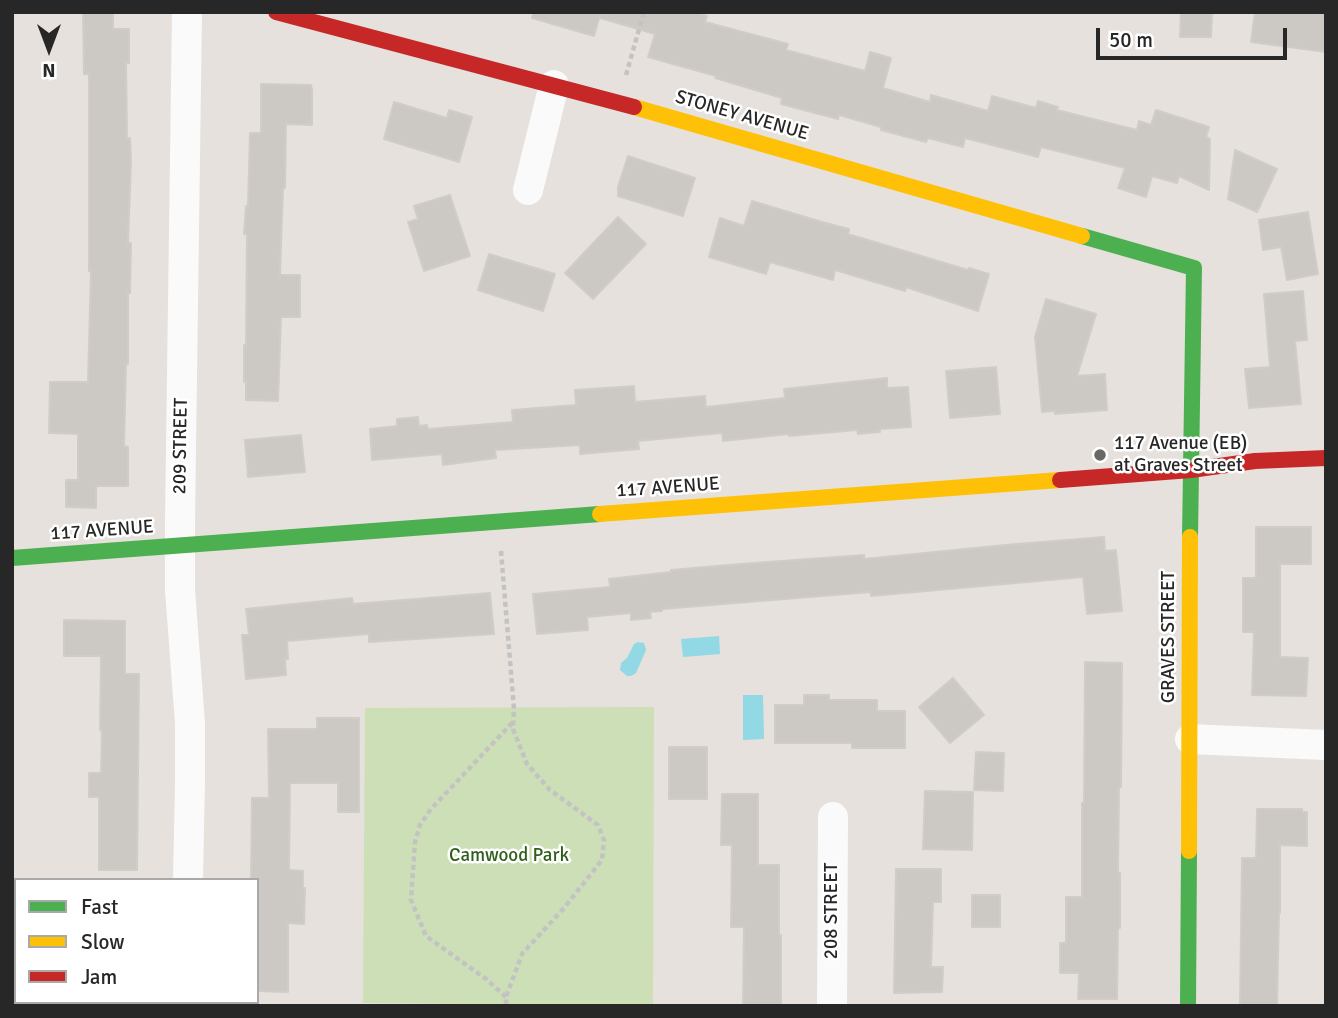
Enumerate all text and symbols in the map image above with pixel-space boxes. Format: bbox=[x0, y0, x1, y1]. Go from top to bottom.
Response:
north arrow bbox=[14, 14, 84, 84]
scale bar bbox=[1100, 14, 1291, 58]
text: 50 m bbox=[1109, 27, 1153, 53]
text: N bbox=[42, 58, 56, 82]
street label: STONEY AVENUE bbox=[673, 86, 811, 146]
street label: 209 STREET bbox=[169, 397, 193, 495]
place label: 117 Avenue (EB) at Graves Street bbox=[1114, 433, 1247, 477]
marker: 117 Avenue (EB) at Graves Street bbox=[1092, 447, 1108, 463]
street label: 117 AVENUE bbox=[616, 473, 720, 503]
street label: 117 AVENUE bbox=[50, 516, 154, 546]
street label: GRAVES STREET bbox=[1158, 571, 1180, 703]
park label: Camwood Park bbox=[449, 845, 569, 867]
street label: 208 STREET bbox=[821, 863, 843, 959]
legend bbox=[14, 878, 259, 1004]
text: Fast bbox=[81, 894, 118, 920]
text: Slow bbox=[81, 929, 125, 955]
text: Jam bbox=[81, 964, 117, 990]

